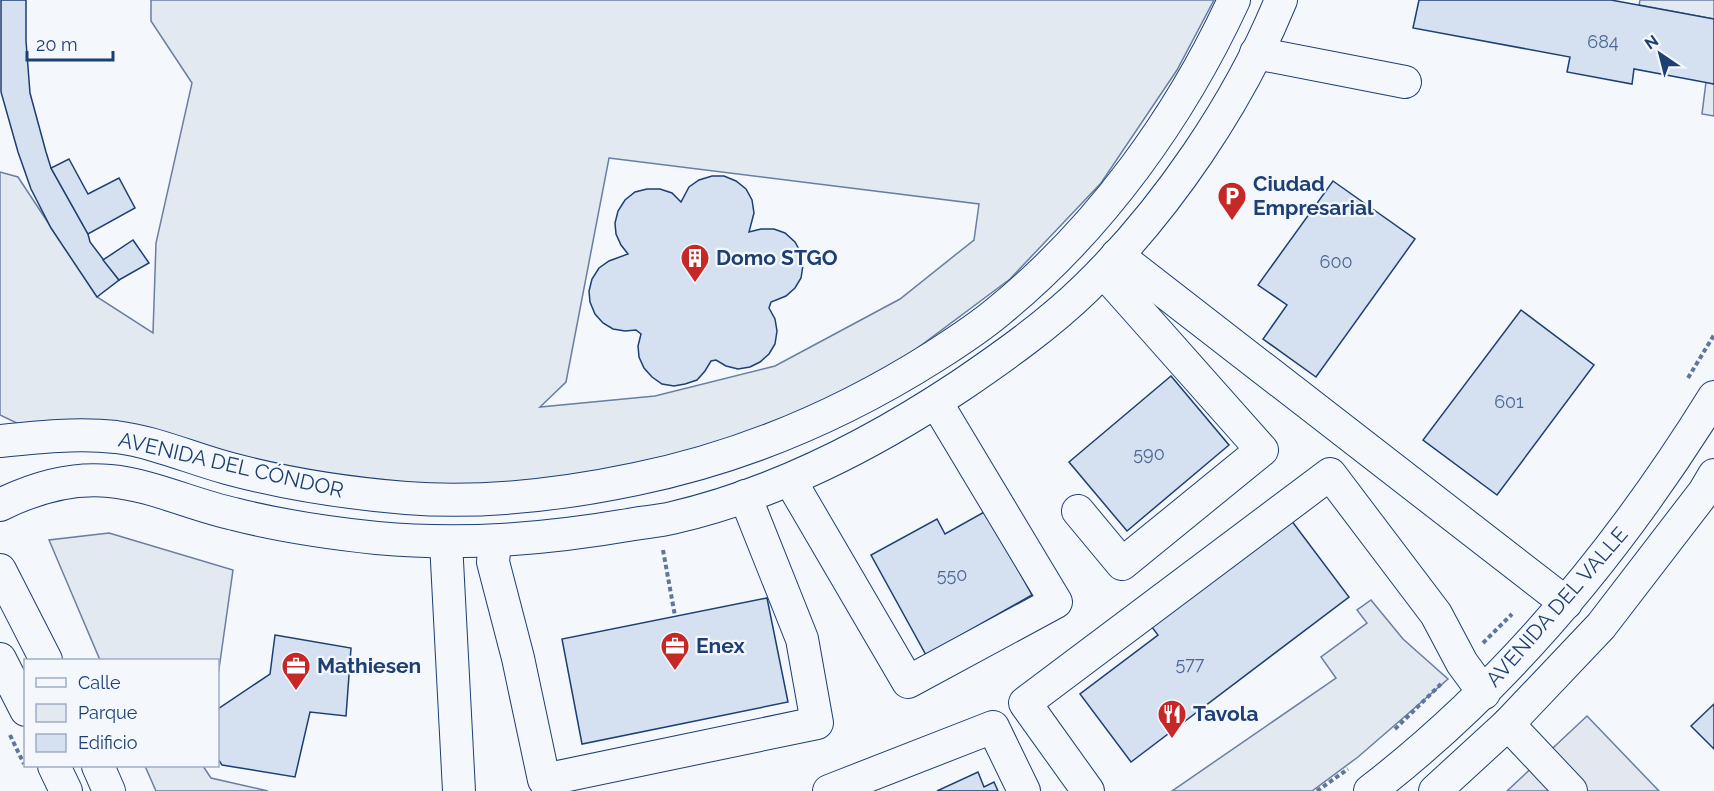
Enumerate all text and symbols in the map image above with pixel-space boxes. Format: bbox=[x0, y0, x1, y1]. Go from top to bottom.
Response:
scale bar bbox=[27, 24, 112, 62]
north arrow bbox=[1630, 24, 1690, 84]
house number: 684 bbox=[1587, 31, 1619, 52]
text: N bbox=[1641, 31, 1662, 53]
text: 20 m bbox=[36, 34, 78, 55]
place label: Ciudad Empresarial bbox=[1253, 171, 1374, 220]
parking icon: Ciudad Empresarial bbox=[1216, 180, 1248, 222]
building icon: Domo STGO bbox=[679, 242, 711, 284]
place label: Domo STGO bbox=[716, 245, 838, 270]
house number: 600 bbox=[1320, 251, 1352, 272]
house number: 601 bbox=[1494, 391, 1524, 412]
street label: AVENIDA DEL CÓNDOR bbox=[116, 426, 346, 503]
house number: 590 bbox=[1133, 443, 1165, 464]
street label: AVENIDA DEL VALLE bbox=[1480, 522, 1633, 692]
house number: 550 bbox=[937, 564, 967, 585]
office icon: Enex bbox=[659, 630, 691, 672]
place label: Enex bbox=[696, 633, 745, 658]
office icon: Mathiesen bbox=[280, 650, 312, 692]
place label: Mathiesen bbox=[317, 653, 421, 678]
house number: 577 bbox=[1175, 653, 1205, 674]
legend bbox=[24, 659, 219, 767]
text: Calle bbox=[78, 672, 121, 693]
restaurant icon: Tavola bbox=[1156, 698, 1188, 740]
place label: Tavola bbox=[1193, 701, 1258, 726]
text: Parque bbox=[78, 702, 138, 723]
text: Edificio bbox=[78, 732, 138, 753]

